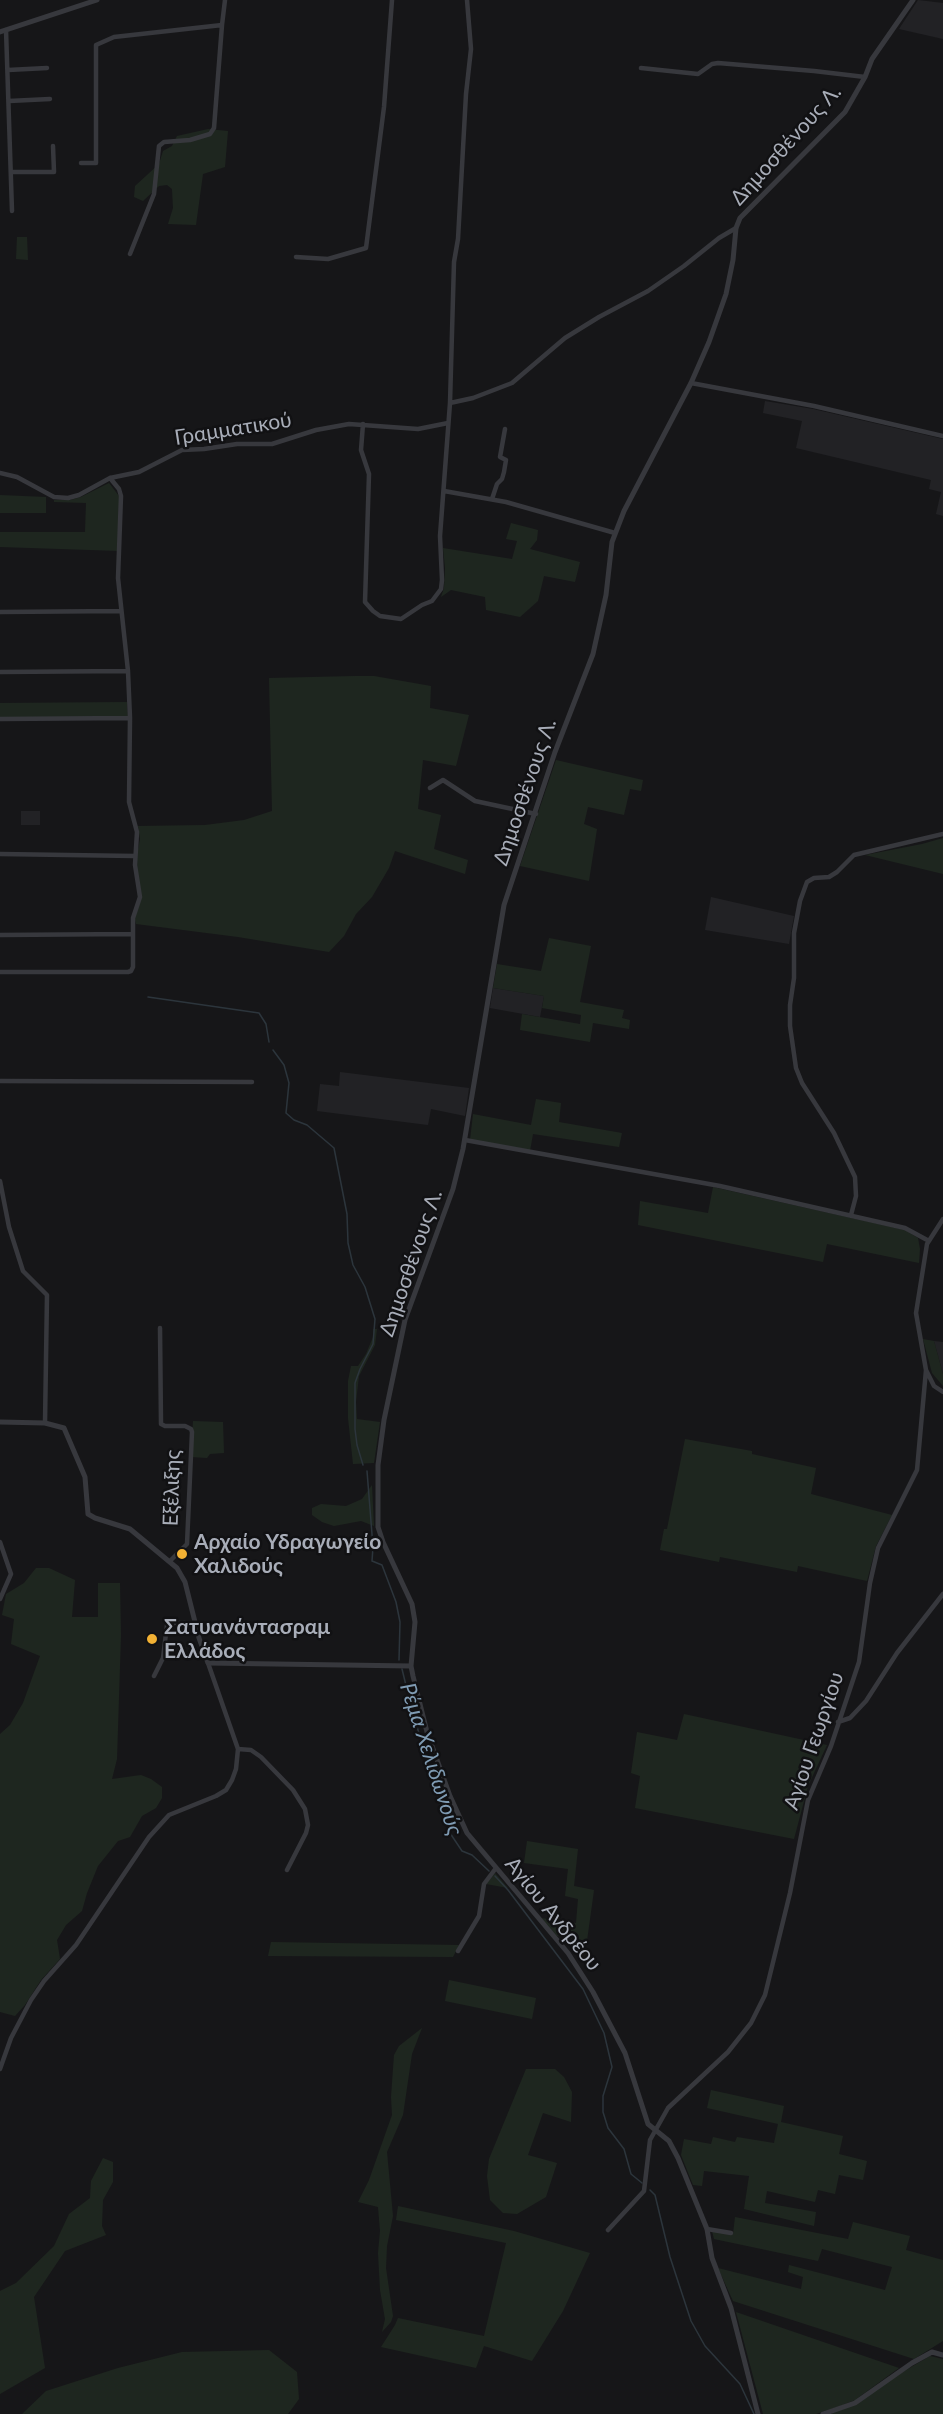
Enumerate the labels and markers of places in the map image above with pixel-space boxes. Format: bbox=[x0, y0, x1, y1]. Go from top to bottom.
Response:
place label: Αρχαίο Υδραγωγείο Χαλιδούς bbox=[194, 1529, 381, 1579]
marker: Αρχαίο Υδραγωγείο Χαλιδούς bbox=[175, 1547, 189, 1561]
place label: Σατυανάντασραμ Ελλάδος bbox=[164, 1614, 330, 1664]
marker: Σατυανάντασραμ Ελλάδος bbox=[145, 1632, 159, 1646]

